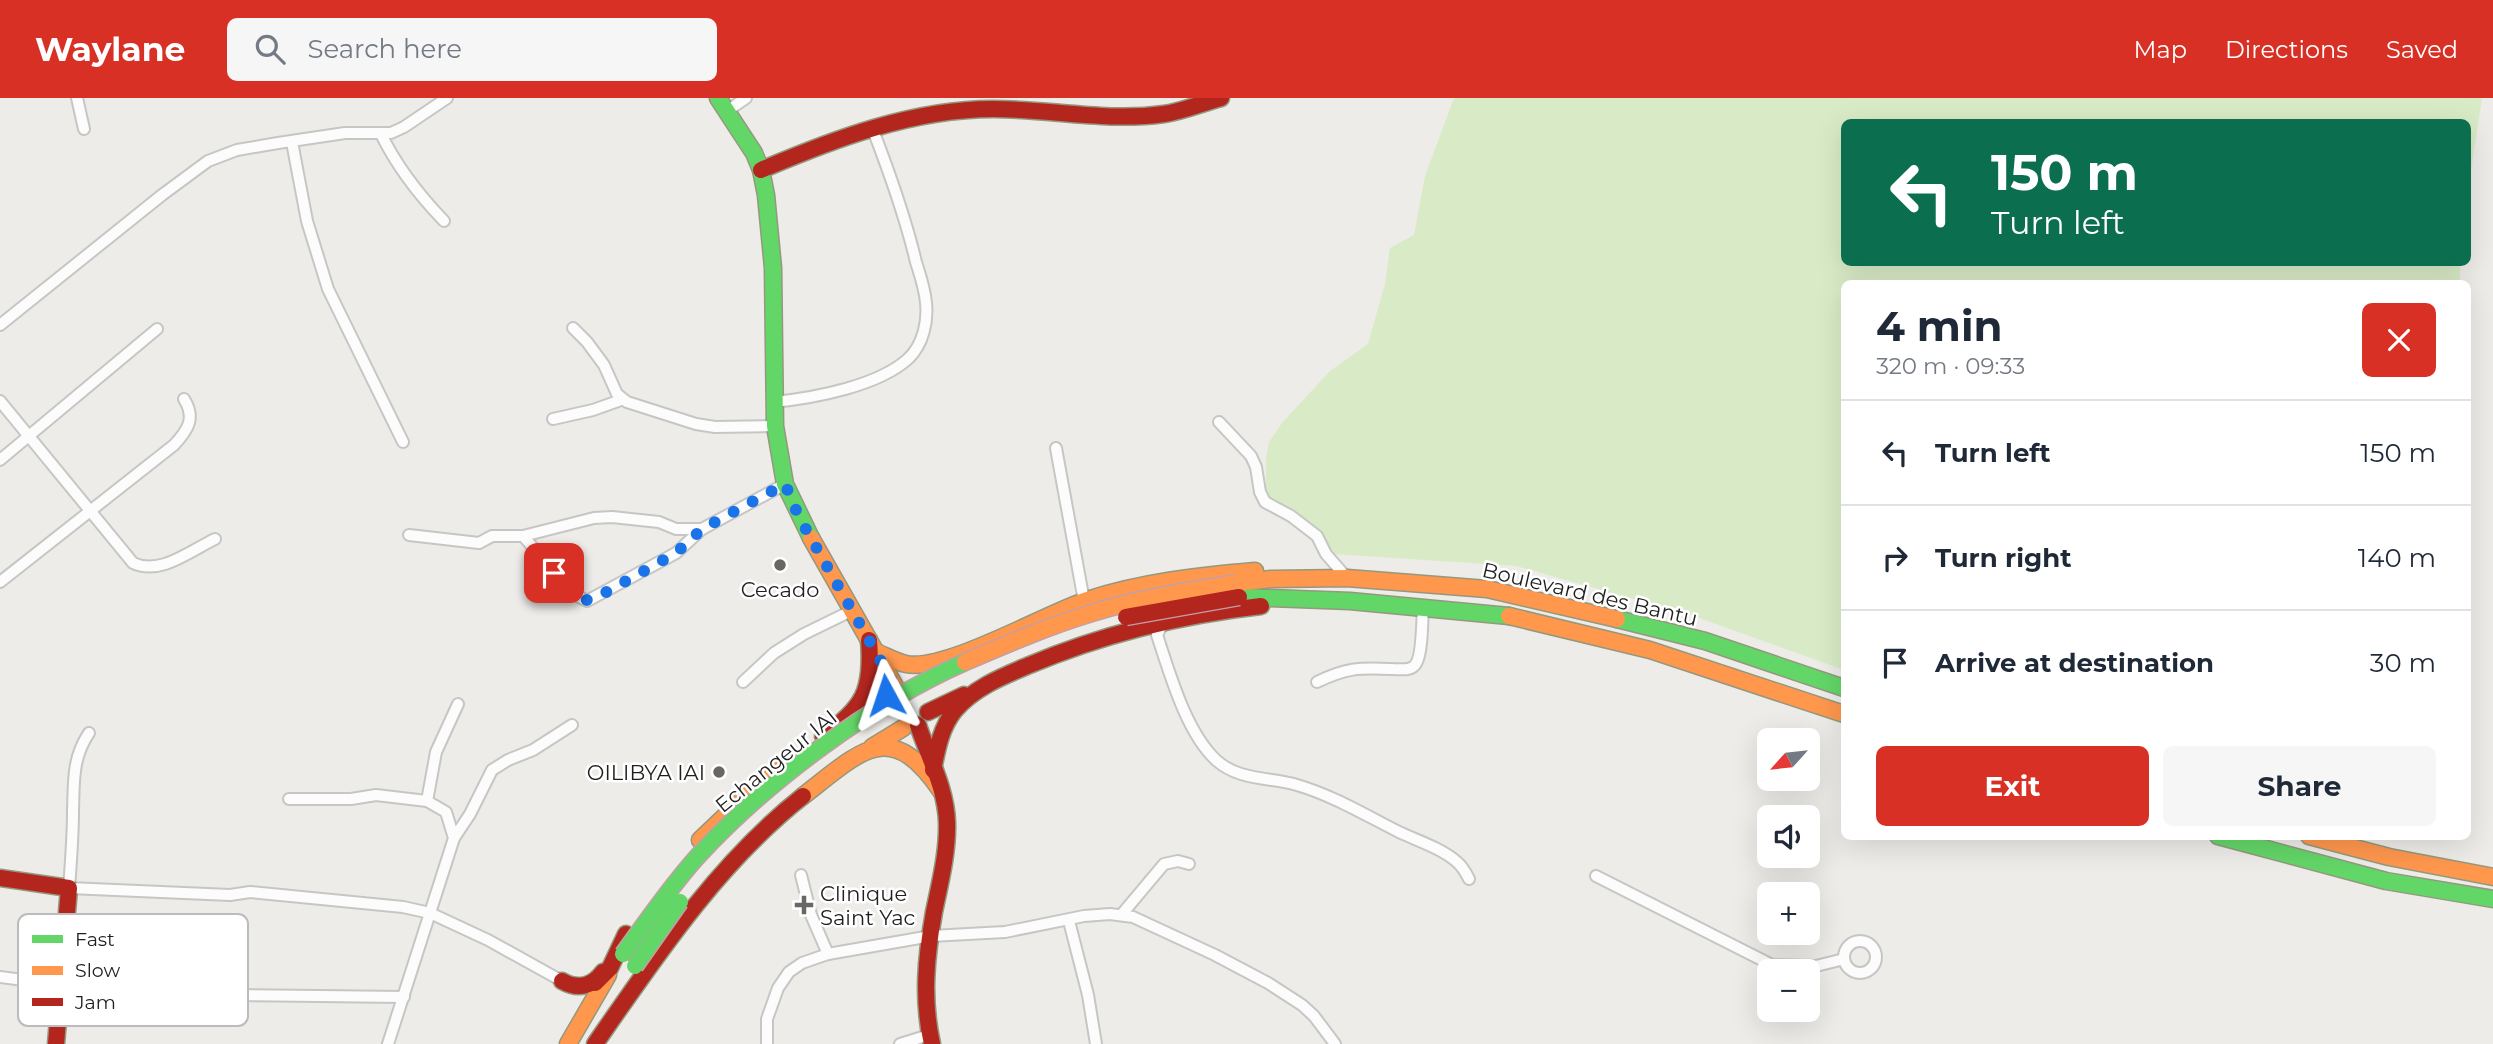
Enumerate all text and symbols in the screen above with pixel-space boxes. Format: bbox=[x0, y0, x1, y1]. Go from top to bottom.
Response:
search box bbox=[227, 18, 717, 81]
text: Waylane bbox=[35, 29, 185, 69]
icon: search bbox=[251, 30, 289, 68]
text: Search here bbox=[307, 33, 462, 65]
text: Map bbox=[2134, 35, 2187, 64]
text: Directions bbox=[2225, 35, 2348, 64]
text: Saved bbox=[2386, 35, 2458, 64]
text: 150 m bbox=[1991, 143, 2138, 202]
icon: left bbox=[1876, 147, 1967, 238]
text: Turn left bbox=[1991, 203, 2125, 242]
text: 4 min bbox=[1876, 300, 2003, 352]
button: close bbox=[2362, 303, 2436, 377]
text: 320 m · 09:33 bbox=[1876, 352, 2025, 380]
icon: left bbox=[1876, 434, 1914, 472]
text: Turn left bbox=[1935, 437, 2051, 469]
text: 150 m bbox=[2360, 437, 2436, 469]
icon: right bbox=[1876, 539, 1914, 577]
text: Turn right bbox=[1935, 542, 2071, 574]
text: 140 m bbox=[2358, 542, 2436, 574]
pin bbox=[524, 543, 584, 603]
icon: arrive bbox=[535, 554, 573, 592]
marker: Cecado bbox=[772, 557, 788, 573]
street label: Boulevard des Bantu bbox=[1480, 557, 1700, 631]
place label: Cecado bbox=[741, 577, 819, 602]
icon: arrive bbox=[1876, 644, 1914, 682]
text: Arrive at destination bbox=[1935, 647, 2214, 679]
text: 30 m bbox=[2370, 647, 2436, 679]
position arrow bbox=[849, 658, 923, 732]
street label: Echangeur IAI bbox=[710, 704, 842, 818]
north arrow bbox=[1757, 728, 1820, 791]
map controls bbox=[1757, 728, 1820, 1022]
button: Exit bbox=[1876, 746, 2149, 826]
button: Share bbox=[2163, 746, 2436, 826]
place label: OILIBYA IAI bbox=[587, 760, 705, 785]
marker: OILIBYA IAI bbox=[711, 764, 727, 780]
button: sound bbox=[1757, 805, 1820, 868]
place label: Clinique Saint Yac bbox=[820, 881, 915, 930]
button: + bbox=[1757, 882, 1820, 945]
marker: Clinique Saint Yac bbox=[794, 895, 814, 915]
legend bbox=[18, 914, 248, 1026]
text: Fast bbox=[75, 928, 115, 951]
text: Slow bbox=[75, 959, 120, 982]
button: − bbox=[1757, 959, 1820, 1022]
text: Jam bbox=[74, 991, 116, 1014]

